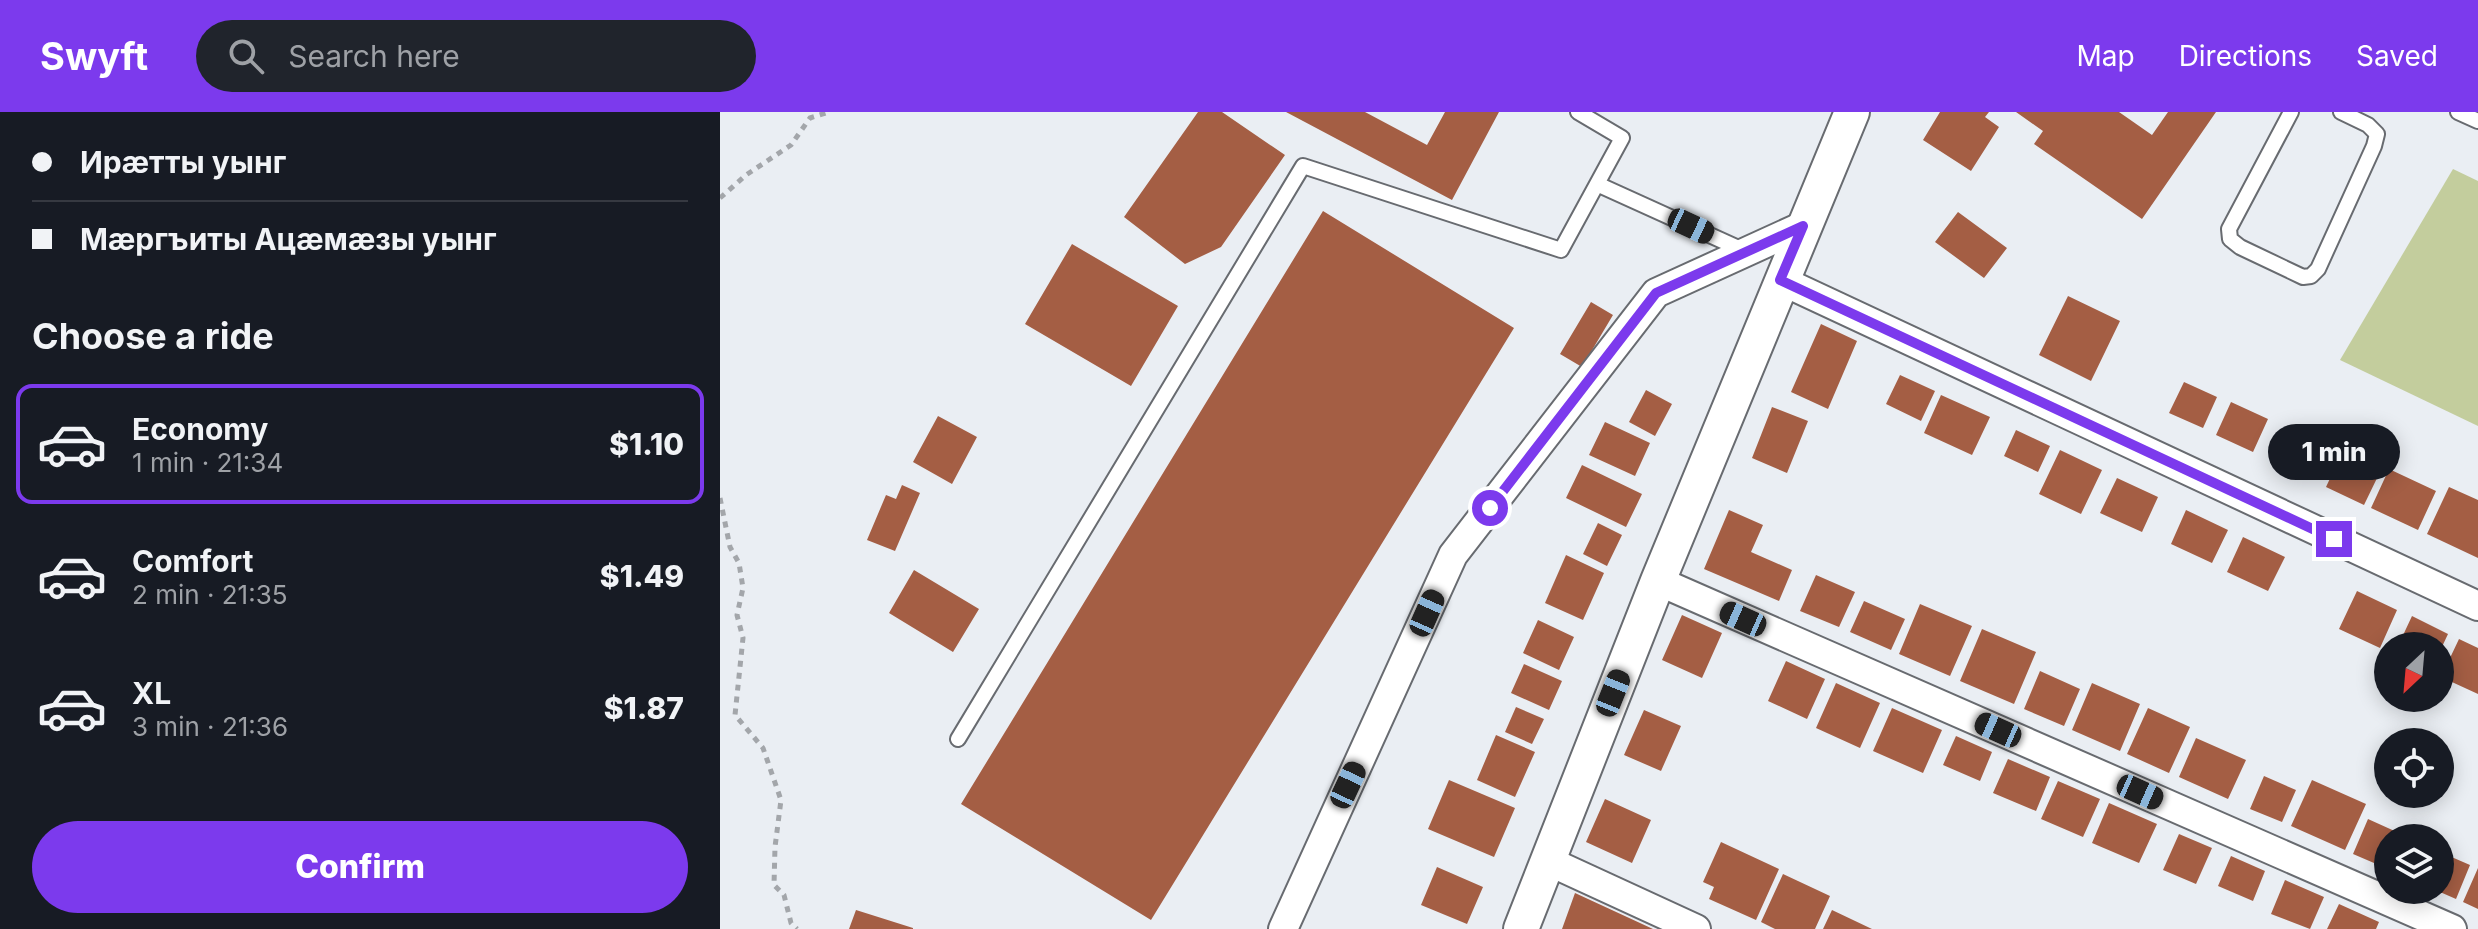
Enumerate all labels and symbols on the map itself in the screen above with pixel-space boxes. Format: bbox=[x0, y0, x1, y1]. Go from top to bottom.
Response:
car bbox=[1664, 205, 1718, 247]
callout: 1 min bbox=[2268, 423, 2400, 479]
route start bbox=[1472, 490, 1508, 526]
route end bbox=[2316, 521, 2352, 557]
car bbox=[1406, 586, 1448, 640]
car bbox=[1716, 598, 1770, 640]
north arrow bbox=[2374, 632, 2454, 712]
car bbox=[1593, 666, 1633, 720]
car bbox=[1971, 709, 2025, 751]
car bbox=[1327, 758, 1369, 812]
car bbox=[2113, 771, 2167, 813]

